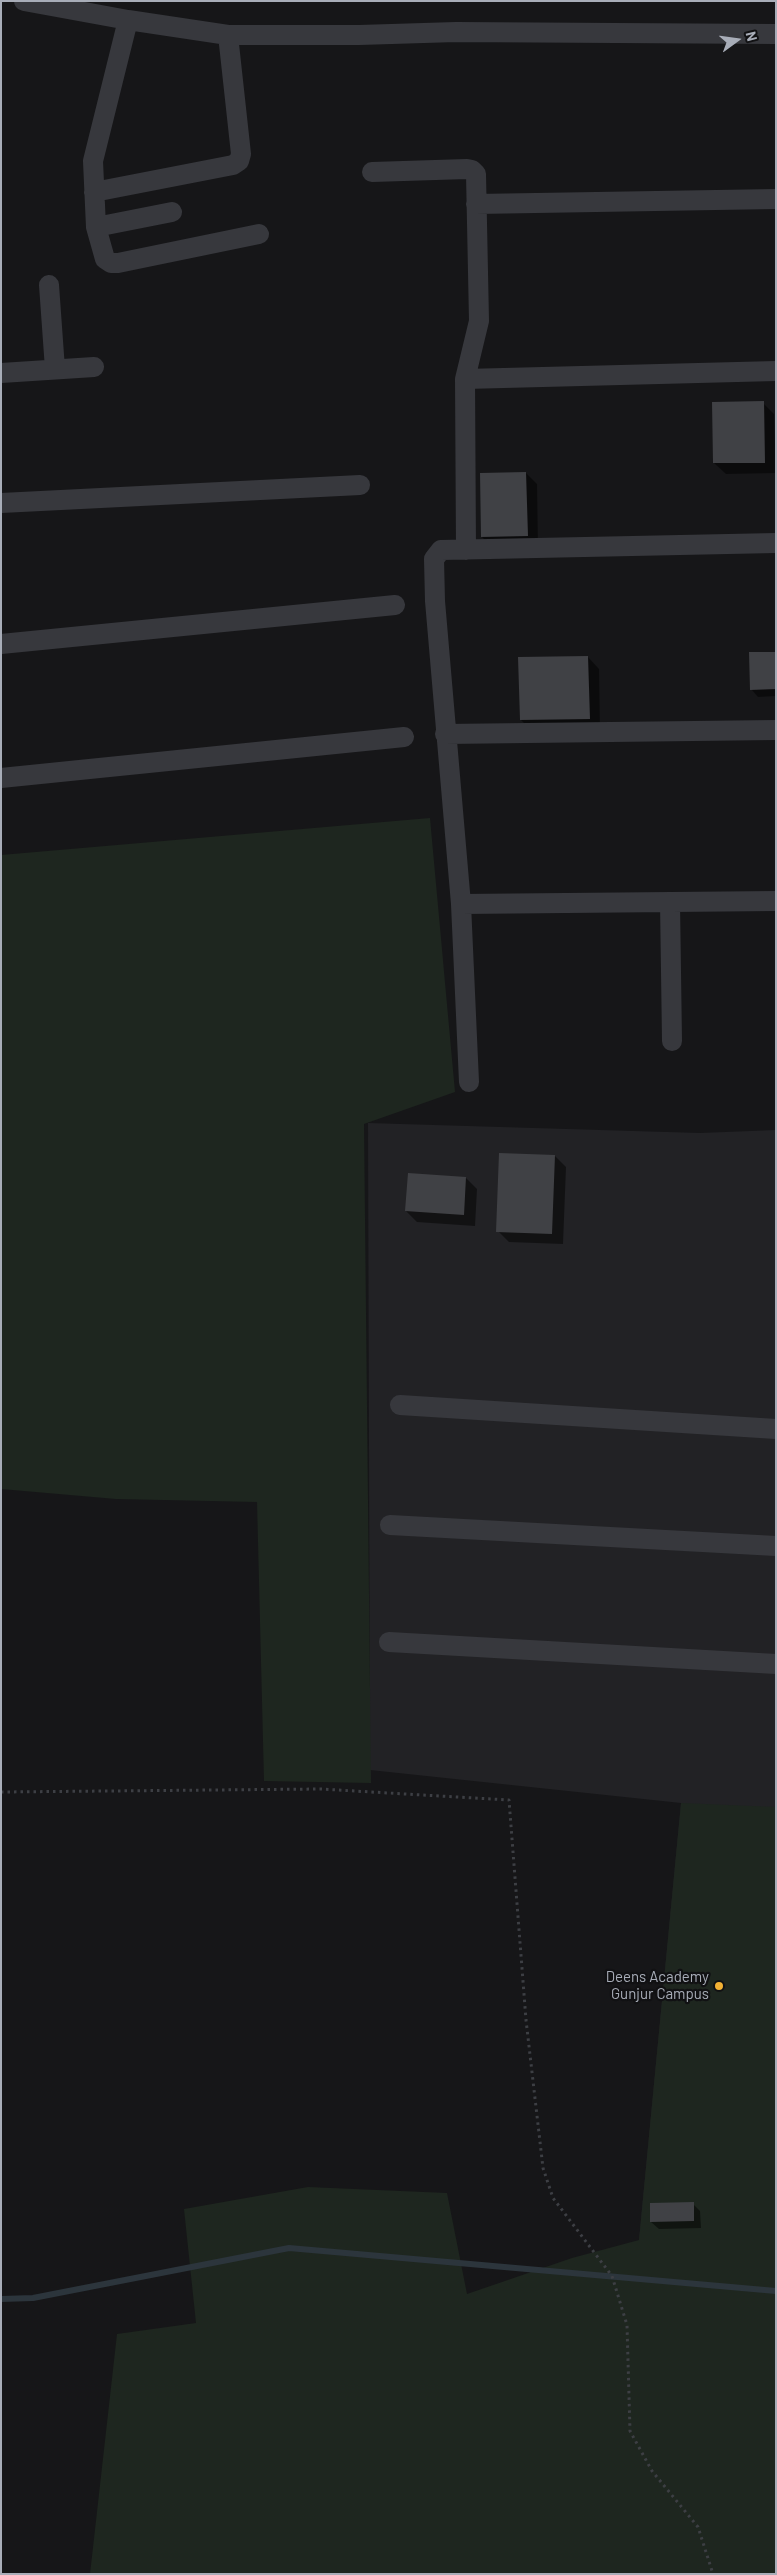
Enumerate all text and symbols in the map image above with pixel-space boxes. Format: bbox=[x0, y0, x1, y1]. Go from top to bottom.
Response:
north arrow bbox=[712, 15, 762, 65]
text: N bbox=[743, 30, 761, 43]
place label: Deens Academy Gunjur Campus bbox=[606, 1968, 709, 2003]
marker: Deens Academy Gunjur Campus bbox=[713, 1980, 725, 1992]

